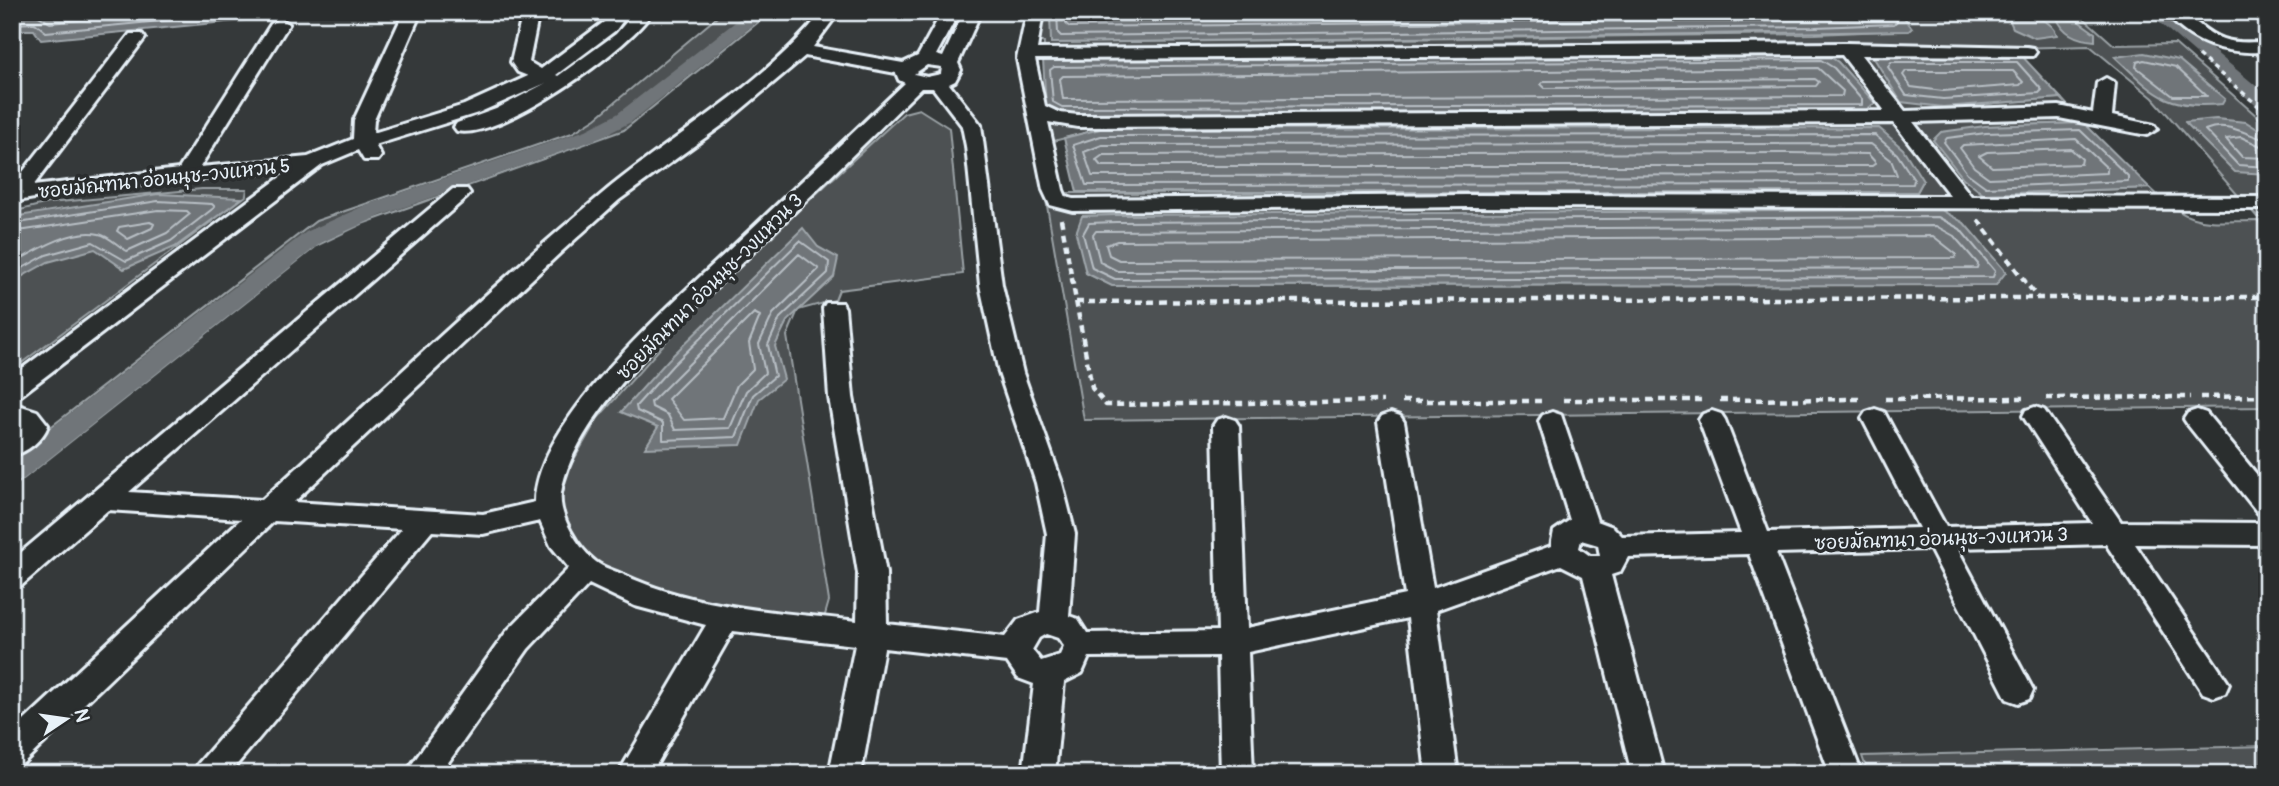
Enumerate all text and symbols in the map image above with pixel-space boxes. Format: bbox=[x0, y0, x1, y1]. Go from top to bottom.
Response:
street label: ซอยมัณฑนา อ่อนนุช-วงแหวน 5 bbox=[37, 154, 292, 206]
street label: ซอยมัณฑนา อ่อนนุช-วงแหวน 3 bbox=[612, 189, 809, 386]
street label: ซอยมัณฑนา อ่อนนุช-วงแหวน 3 bbox=[1814, 523, 2068, 557]
north arrow bbox=[32, 684, 102, 754]
text: N bbox=[68, 706, 95, 725]

